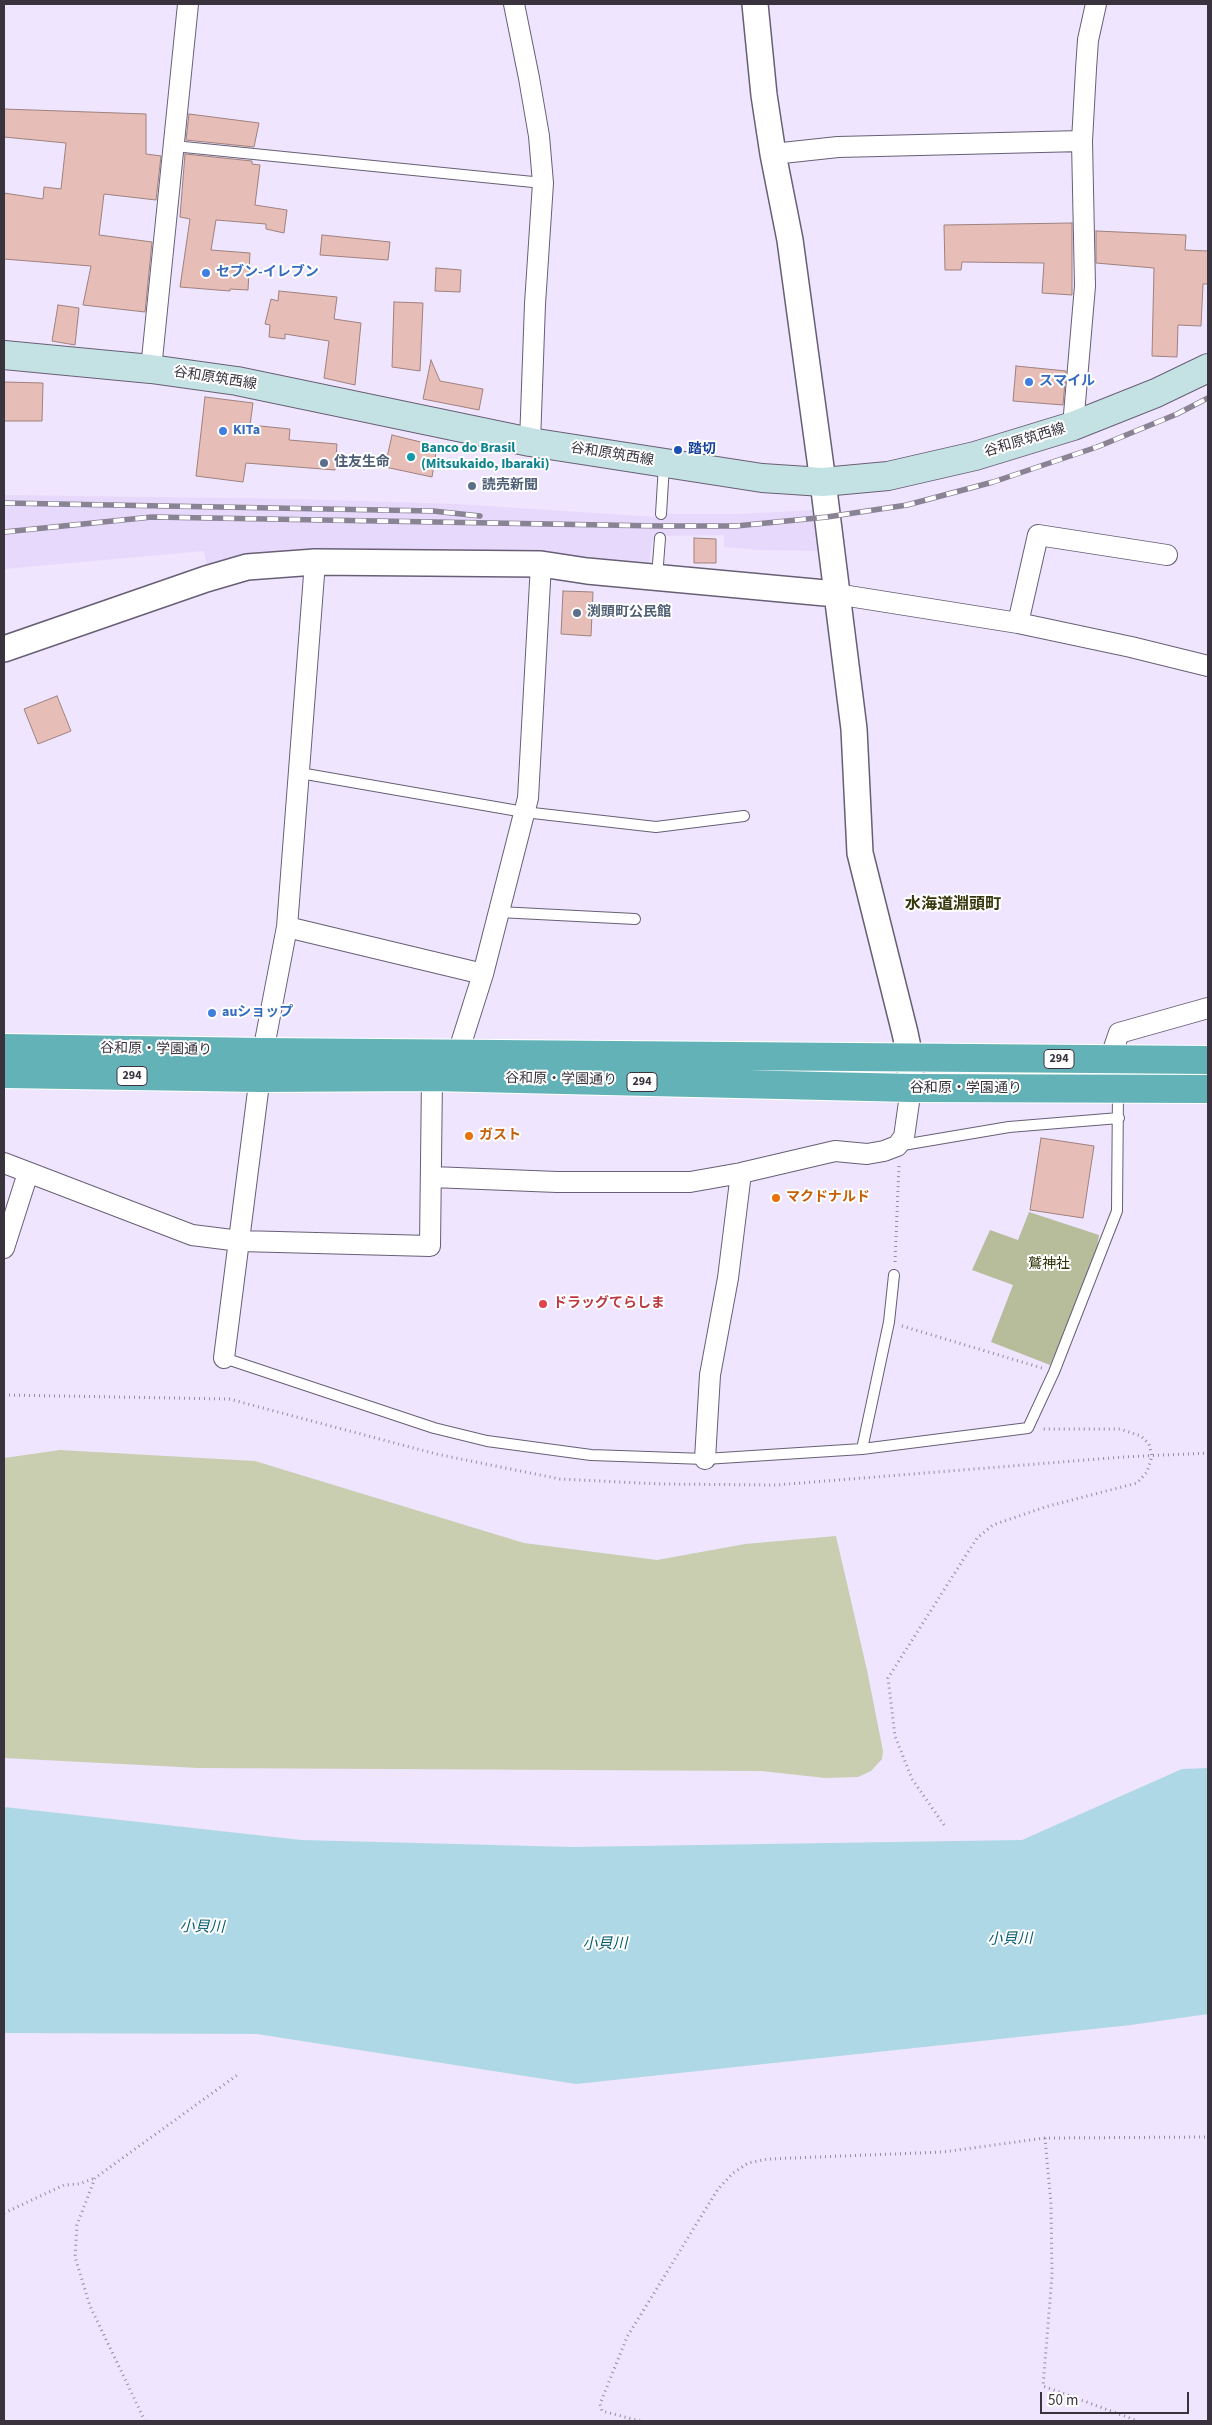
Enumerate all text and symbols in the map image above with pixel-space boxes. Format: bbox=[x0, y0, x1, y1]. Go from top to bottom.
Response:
place label: セブン-イレブン bbox=[216, 265, 319, 281]
marker: セブン-イレブン bbox=[200, 267, 212, 279]
street label: 谷和原筑西線 bbox=[172, 364, 258, 394]
place label: スマイル bbox=[1039, 374, 1095, 390]
marker: スマイル bbox=[1023, 376, 1035, 388]
street label: 谷和原筑西線 bbox=[982, 421, 1068, 461]
place label: KITa bbox=[233, 423, 260, 439]
marker: KITa bbox=[217, 425, 229, 437]
street label: 谷和原筑西線 bbox=[569, 440, 655, 470]
place label: Banco do Brasil (Mitsukaido, Ibaraki) bbox=[421, 441, 550, 474]
place label: 踏切 bbox=[688, 442, 716, 458]
marker: 踏切 bbox=[672, 444, 684, 456]
marker: Banco do Brasil (Mitsukaido, Ibaraki) bbox=[405, 451, 417, 463]
place label: 住友生命 bbox=[334, 455, 390, 471]
marker: 住友生命 bbox=[318, 457, 330, 469]
place label: 読売新聞 bbox=[482, 478, 538, 494]
marker: 読売新聞 bbox=[466, 480, 478, 492]
place label: 渕頭町公民館 bbox=[587, 605, 671, 621]
marker: 渕頭町公民館 bbox=[571, 607, 583, 619]
district label: 水海道淵頭町 bbox=[905, 895, 1001, 915]
place label: auショップ bbox=[222, 1005, 293, 1021]
marker: auショップ bbox=[206, 1007, 218, 1019]
street label: 谷和原・学園通り bbox=[100, 1041, 212, 1059]
road number: 294 bbox=[1044, 1050, 1074, 1068]
road number: 294 bbox=[117, 1066, 147, 1086]
street label: 谷和原・学園通り bbox=[505, 1071, 617, 1089]
road number: 294 bbox=[627, 1072, 657, 1092]
street label: 谷和原・学園通り bbox=[910, 1081, 1022, 1097]
place label: ガスト bbox=[479, 1128, 521, 1144]
marker: ガスト bbox=[463, 1130, 475, 1142]
place label: マクドナルド bbox=[786, 1190, 870, 1206]
marker: マクドナルド bbox=[770, 1192, 782, 1204]
park label: 鷲神社 bbox=[1028, 1257, 1070, 1273]
place label: ドラッグてらしま bbox=[553, 1296, 665, 1312]
marker: ドラッグてらしま bbox=[537, 1298, 549, 1310]
water label: 小貝川 bbox=[179, 1919, 225, 1937]
water label: 小貝川 bbox=[987, 1931, 1033, 1949]
water label: 小貝川 bbox=[582, 1936, 628, 1954]
scale bar bbox=[1042, 2382, 1191, 2414]
text: 50 m bbox=[1048, 2390, 1078, 2411]

